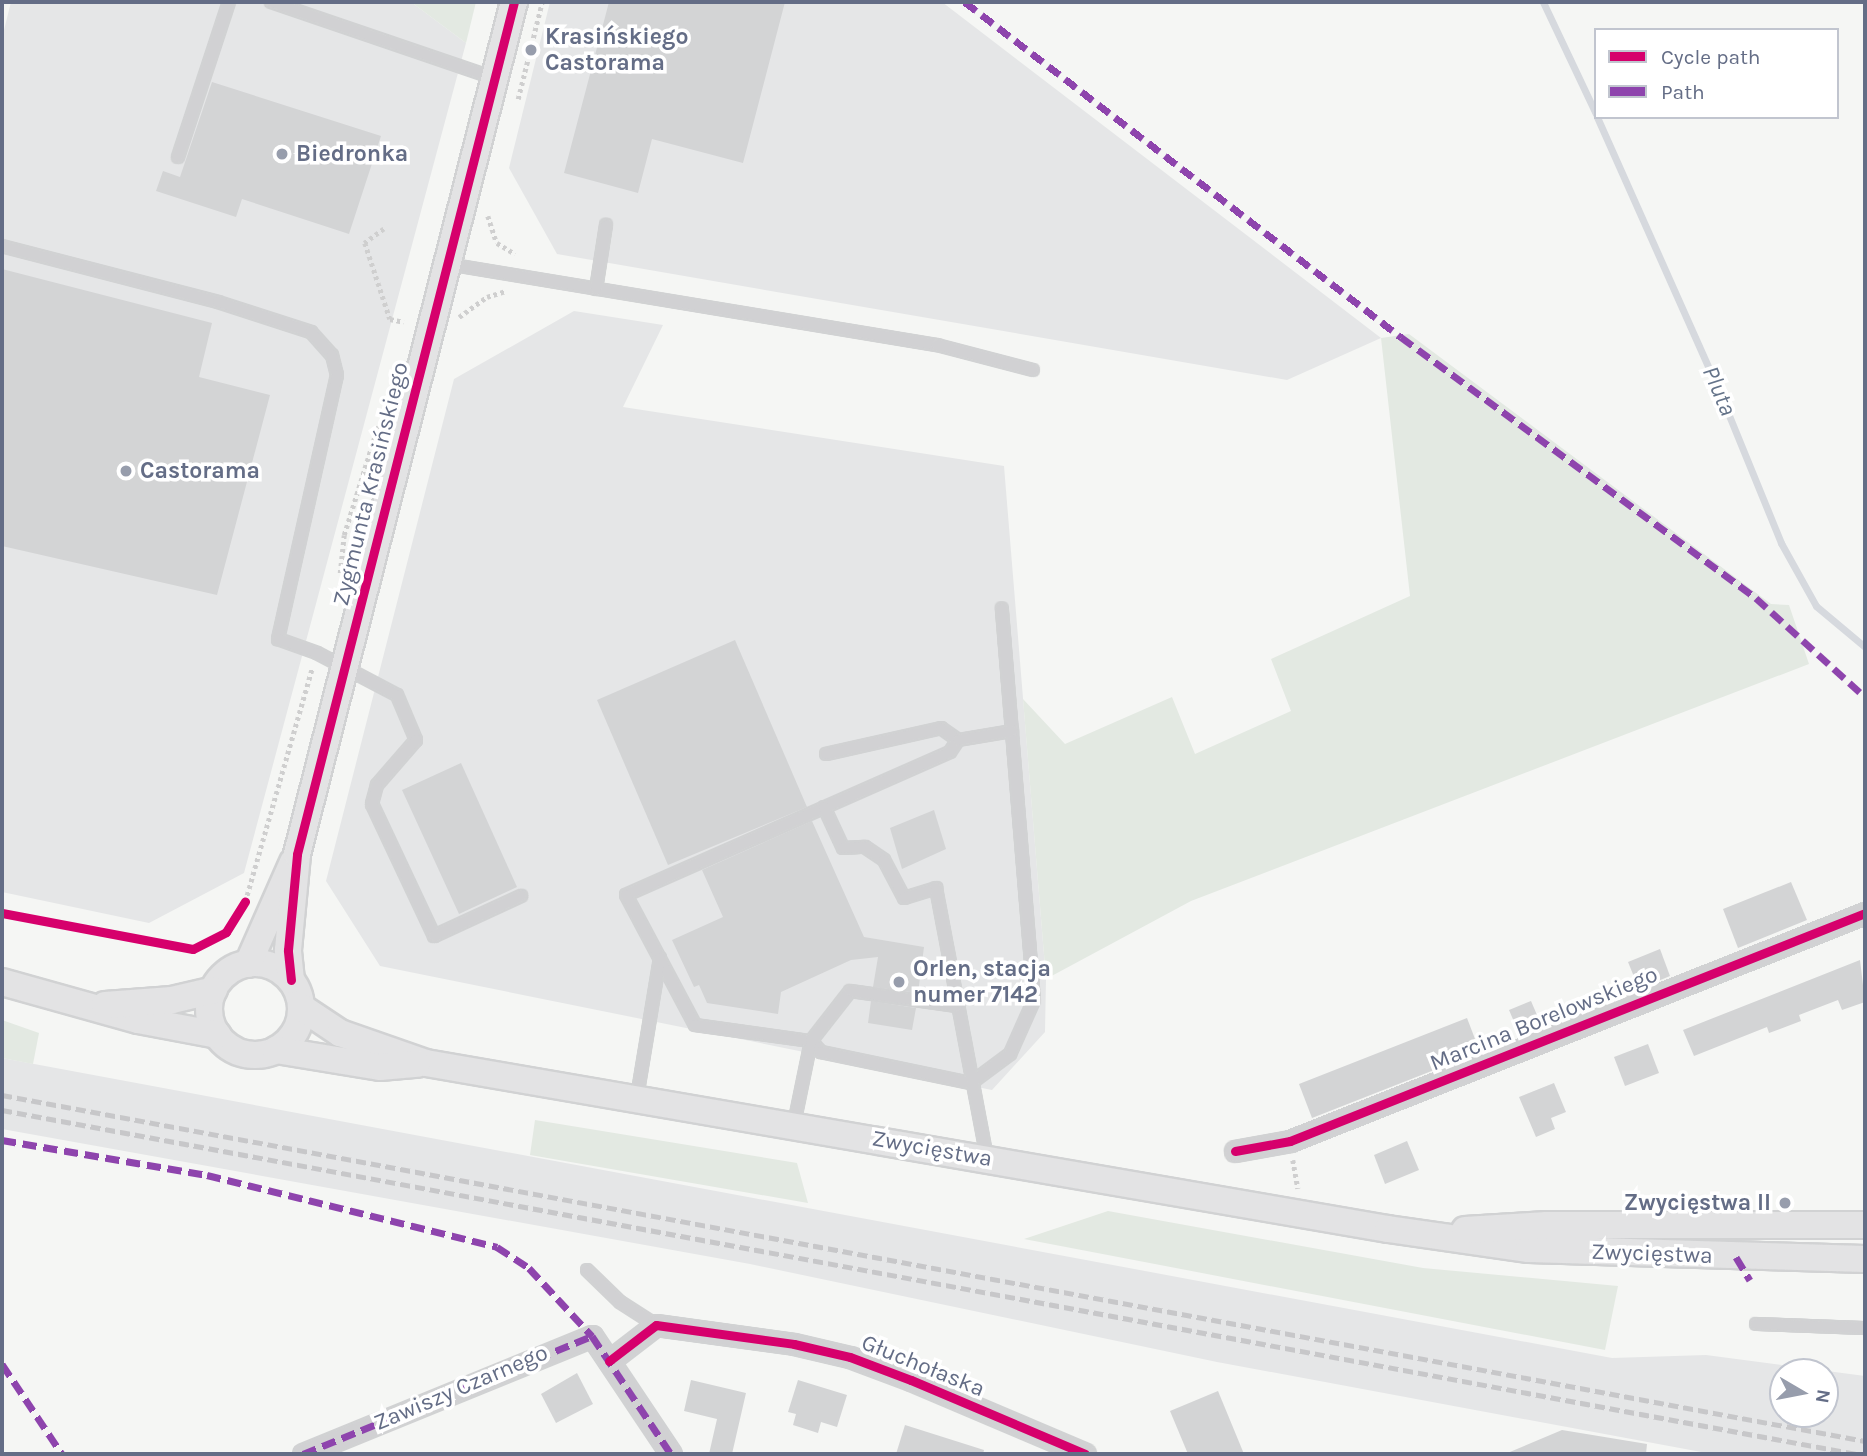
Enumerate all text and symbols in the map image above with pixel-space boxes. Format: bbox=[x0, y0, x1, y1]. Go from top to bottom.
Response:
place label: Krasińskiego Castorama bbox=[545, 23, 688, 77]
legend bbox=[1594, 28, 1839, 119]
marker: Krasińskiego Castorama bbox=[523, 42, 539, 58]
text: Cycle path bbox=[1661, 45, 1761, 69]
text: Path bbox=[1661, 80, 1705, 104]
place label: Biedronka bbox=[296, 140, 408, 168]
marker: Biedronka bbox=[274, 146, 290, 162]
street label: Zygmunta Krasińskiego bbox=[327, 359, 415, 609]
water label: Pluta bbox=[1696, 362, 1742, 420]
place label: Castorama bbox=[140, 457, 260, 485]
marker: Castorama bbox=[118, 463, 134, 479]
place label: Orlen, stacja numer 7142 bbox=[913, 955, 1051, 1009]
street label: Marcina Borelowskiego bbox=[1426, 961, 1662, 1077]
marker: Orlen, stacja numer 7142 bbox=[891, 974, 907, 990]
street label: Zwycięstwa bbox=[870, 1125, 994, 1173]
place label: Zwycięstwa II bbox=[1624, 1189, 1771, 1217]
marker: Zwycięstwa II bbox=[1777, 1195, 1793, 1211]
street label: Zwycięstwa bbox=[1591, 1238, 1713, 1270]
street label: Głuchołaska bbox=[857, 1329, 989, 1403]
street label: Zawiszy Czarnego bbox=[370, 1339, 552, 1437]
north arrow bbox=[1769, 1358, 1839, 1428]
text: N bbox=[1811, 1388, 1835, 1405]

